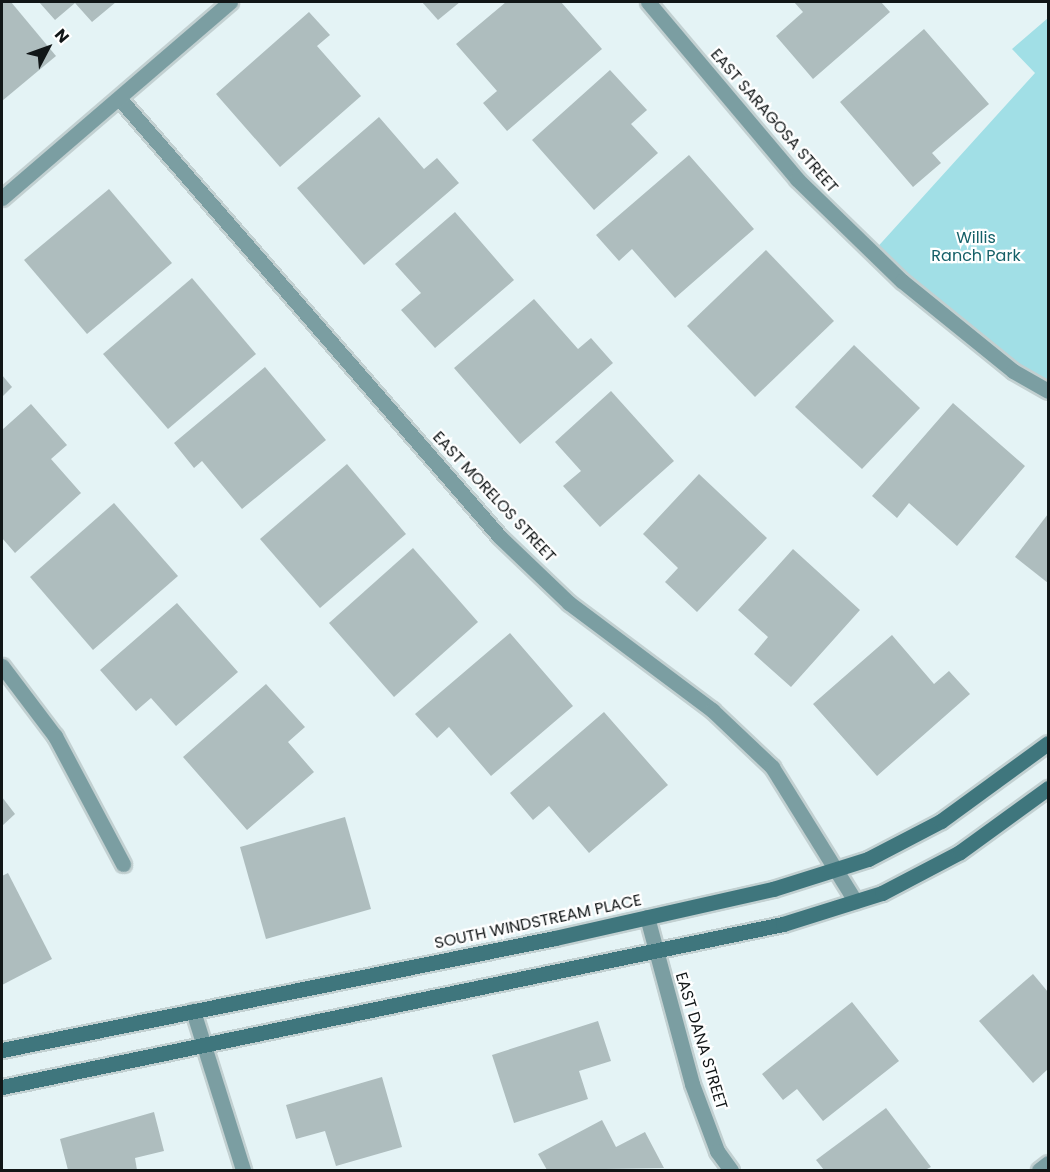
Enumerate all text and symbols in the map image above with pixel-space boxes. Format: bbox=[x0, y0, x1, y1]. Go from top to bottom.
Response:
north arrow bbox=[18, 18, 78, 78]
text: N bbox=[49, 24, 75, 48]
street label: EAST SARAGOSA STREET bbox=[706, 45, 842, 197]
park label: Willis Ranch Park bbox=[931, 228, 1021, 266]
street label: EAST MORELOS STREET bbox=[428, 428, 560, 566]
street label: SOUTH WINDSTREAM PLACE bbox=[433, 891, 643, 953]
street label: EAST DANA STREET bbox=[671, 970, 731, 1112]

